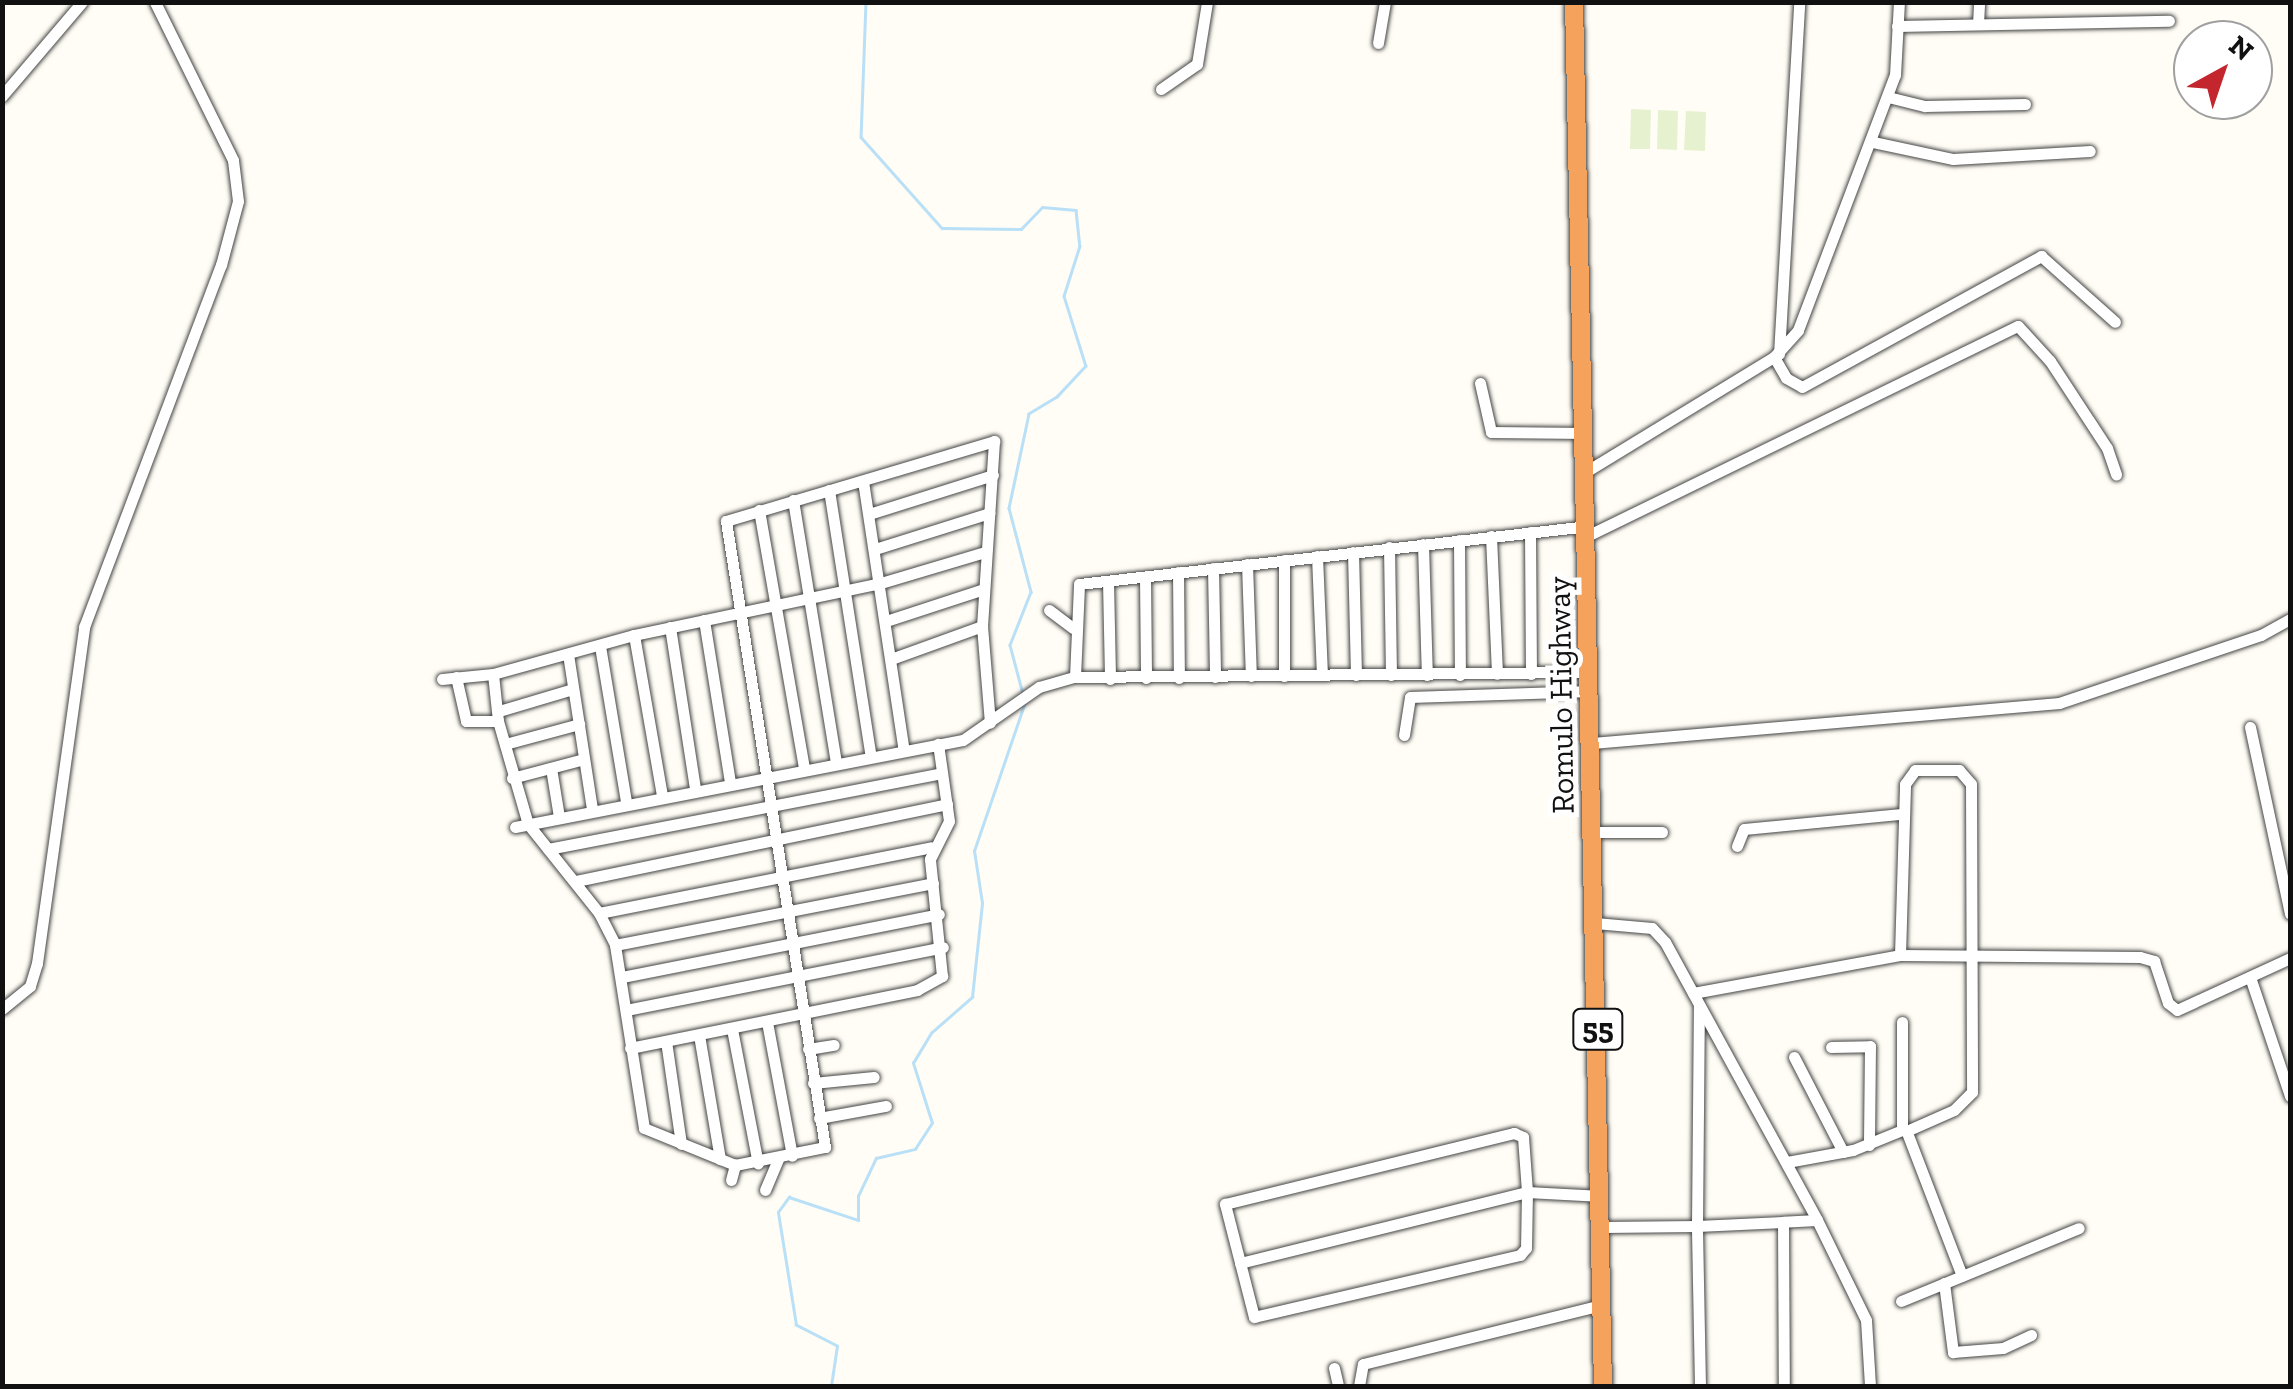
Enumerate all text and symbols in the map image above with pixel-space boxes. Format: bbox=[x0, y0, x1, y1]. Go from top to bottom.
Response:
north arrow bbox=[2173, 20, 2273, 120]
text: N bbox=[2223, 29, 2260, 68]
street label: Romulo Highway bbox=[1540, 576, 1582, 814]
road number: 55 bbox=[1570, 1004, 1626, 1054]

